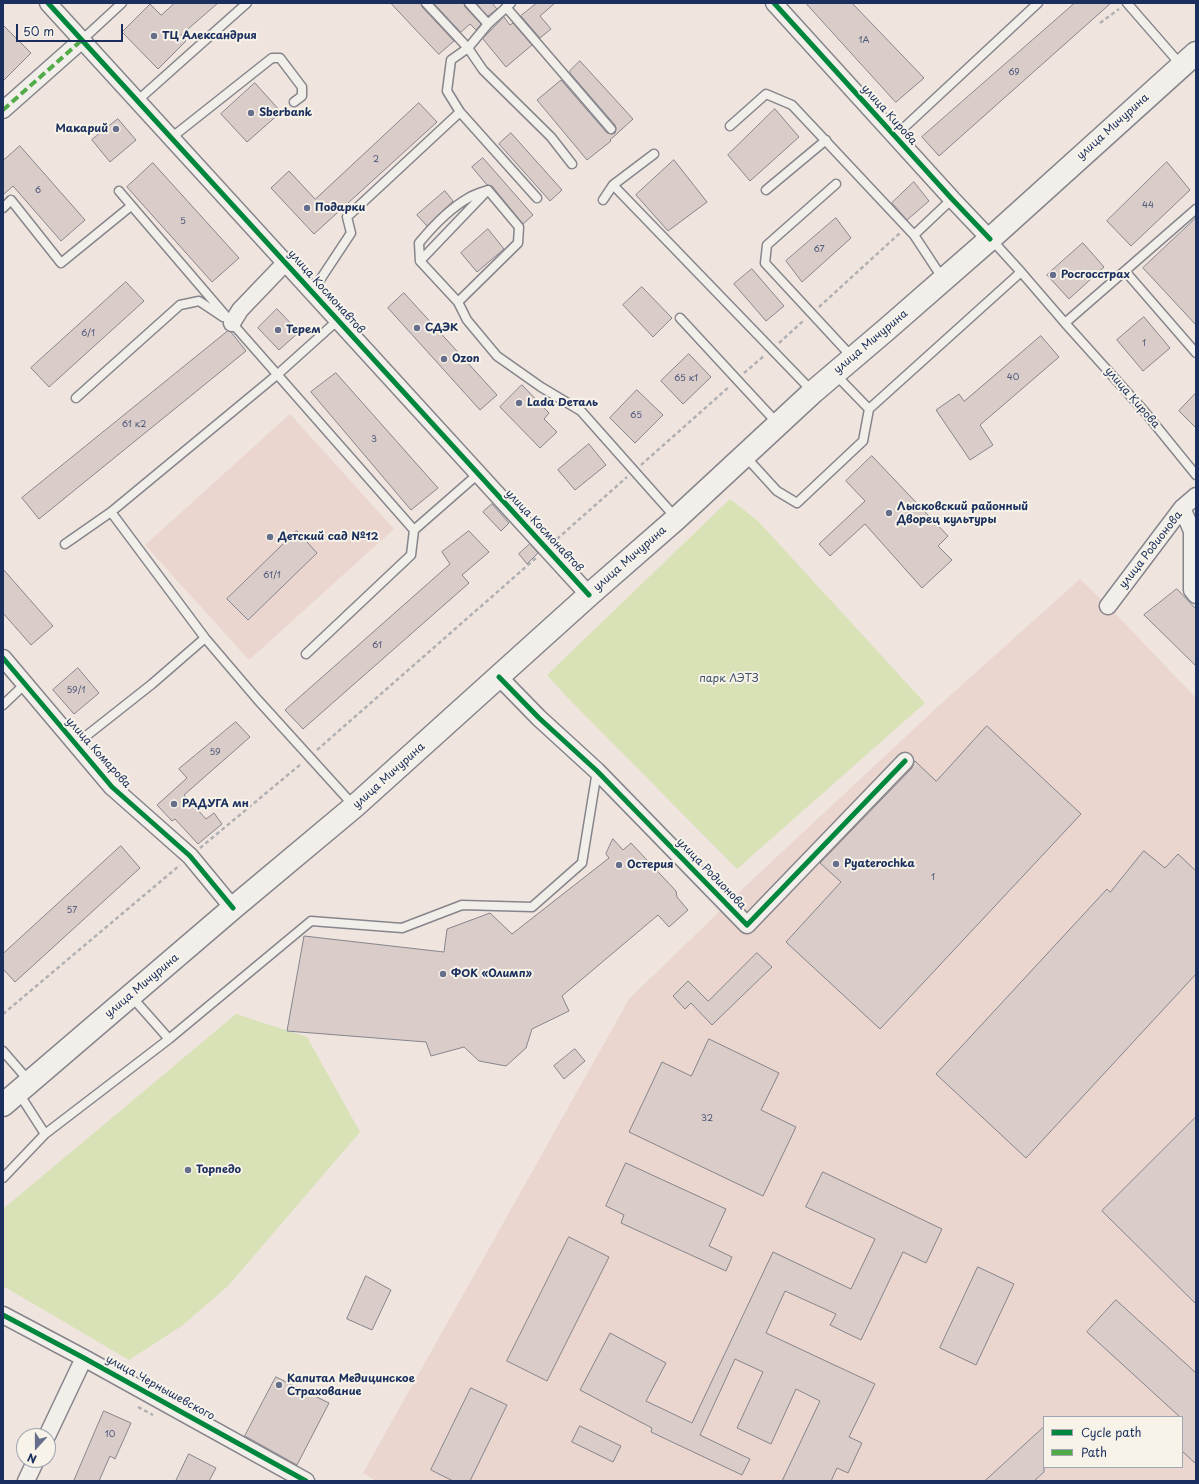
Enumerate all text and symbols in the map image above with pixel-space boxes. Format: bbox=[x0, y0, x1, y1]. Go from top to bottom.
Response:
scale bar bbox=[18, 16, 125, 42]
text: 50 m bbox=[23, 22, 54, 40]
place label: ТЦ Александрия bbox=[162, 29, 257, 43]
marker: ТЦ Александрия bbox=[149, 31, 159, 41]
house number: 1А bbox=[859, 36, 869, 46]
house number: 69 bbox=[1008, 68, 1020, 78]
street label: улица Кирова bbox=[858, 82, 920, 148]
street label: улица Мичурина bbox=[1074, 91, 1152, 163]
place label: Sberbank bbox=[259, 106, 312, 120]
marker: Sberbank bbox=[246, 108, 256, 118]
place label: Макарий bbox=[56, 122, 108, 136]
marker: Макарий bbox=[111, 124, 121, 134]
house number: 2 bbox=[373, 155, 379, 165]
house number: 6 bbox=[35, 186, 41, 196]
place label: Подарки bbox=[315, 201, 365, 215]
house number: 44 bbox=[1142, 201, 1154, 211]
marker: Подарки bbox=[302, 203, 312, 213]
house number: 5 bbox=[180, 217, 186, 227]
house number: 67 bbox=[813, 245, 825, 255]
street label: улица Космонавтов bbox=[285, 247, 367, 337]
place label: Росгосстрах bbox=[1061, 268, 1130, 282]
marker: Росгосстрах bbox=[1048, 270, 1058, 280]
street label: улица Мичурина bbox=[831, 307, 911, 377]
place label: СДЭК bbox=[425, 321, 458, 335]
place label: Терем bbox=[286, 323, 321, 337]
marker: СДЭК bbox=[412, 323, 422, 333]
marker: Терем bbox=[273, 325, 283, 335]
house number: 6/1 bbox=[81, 329, 95, 339]
house number: 1 bbox=[1142, 339, 1146, 349]
place label: Ozon bbox=[452, 352, 480, 366]
marker: Ozon bbox=[439, 354, 449, 364]
street label: улица Кирова bbox=[1102, 365, 1162, 431]
house number: 40 bbox=[1007, 373, 1019, 383]
house number: 65 к1 bbox=[674, 374, 698, 384]
place label: Lada Dеталь bbox=[527, 396, 598, 410]
marker: Lada Dеталь bbox=[514, 398, 524, 408]
house number: 65 bbox=[630, 411, 642, 421]
house number: 61 к2 bbox=[122, 420, 146, 430]
house number: 3 bbox=[371, 435, 377, 445]
street label: улица Космонавтов bbox=[502, 487, 586, 575]
place label: Лысковский районный Дворец культуры bbox=[897, 500, 1028, 526]
marker: Лысковский районный Дворец культуры bbox=[884, 508, 894, 518]
street label: улица Родионова bbox=[1117, 509, 1185, 591]
street label: улица Мичурина bbox=[591, 524, 669, 594]
place label: Детский сад №12 bbox=[278, 530, 379, 544]
marker: Детский сад №12 bbox=[265, 532, 275, 542]
house number: 61/1 bbox=[263, 571, 281, 581]
house number: 61 bbox=[372, 641, 382, 651]
park label: парк ЛЭТЗ bbox=[699, 672, 759, 686]
house number: 59/1 bbox=[67, 686, 85, 696]
street label: улица Комарова bbox=[63, 715, 133, 791]
street label: улица Мичурина bbox=[350, 740, 428, 812]
house number: 59 bbox=[209, 748, 221, 758]
place label: РАДУГА мн bbox=[182, 797, 249, 811]
marker: РАДУГА мн bbox=[169, 799, 179, 809]
street label: улица Родионова bbox=[674, 836, 748, 912]
place label: Pyaterochka bbox=[844, 857, 915, 871]
place label: Остерия bbox=[627, 858, 673, 872]
marker: Pyaterochka bbox=[831, 859, 841, 869]
marker: Остерия bbox=[614, 860, 624, 870]
house number: 1 bbox=[931, 873, 935, 883]
house number: 57 bbox=[67, 906, 77, 916]
street label: улица Мичурина bbox=[102, 951, 182, 1021]
place label: ФОК «Олимп» bbox=[451, 967, 532, 981]
marker: ФОК «Олимп» bbox=[438, 969, 448, 979]
house number: 32 bbox=[701, 1114, 713, 1124]
place label: Торпедо bbox=[196, 1163, 241, 1177]
marker: Торпедо bbox=[183, 1165, 193, 1175]
street label: улица Чернышевского bbox=[103, 1353, 217, 1423]
place label: Капитал Медицинское Страхование bbox=[287, 1372, 415, 1398]
marker: Капитал Медицинское Страхование bbox=[274, 1380, 284, 1390]
legend bbox=[1043, 1416, 1183, 1468]
text: Cycle path bbox=[1081, 1423, 1142, 1441]
north arrow bbox=[16, 1428, 56, 1468]
house number: 10 bbox=[105, 1430, 115, 1440]
text: Path bbox=[1081, 1443, 1107, 1461]
text: N bbox=[25, 1449, 39, 1468]

